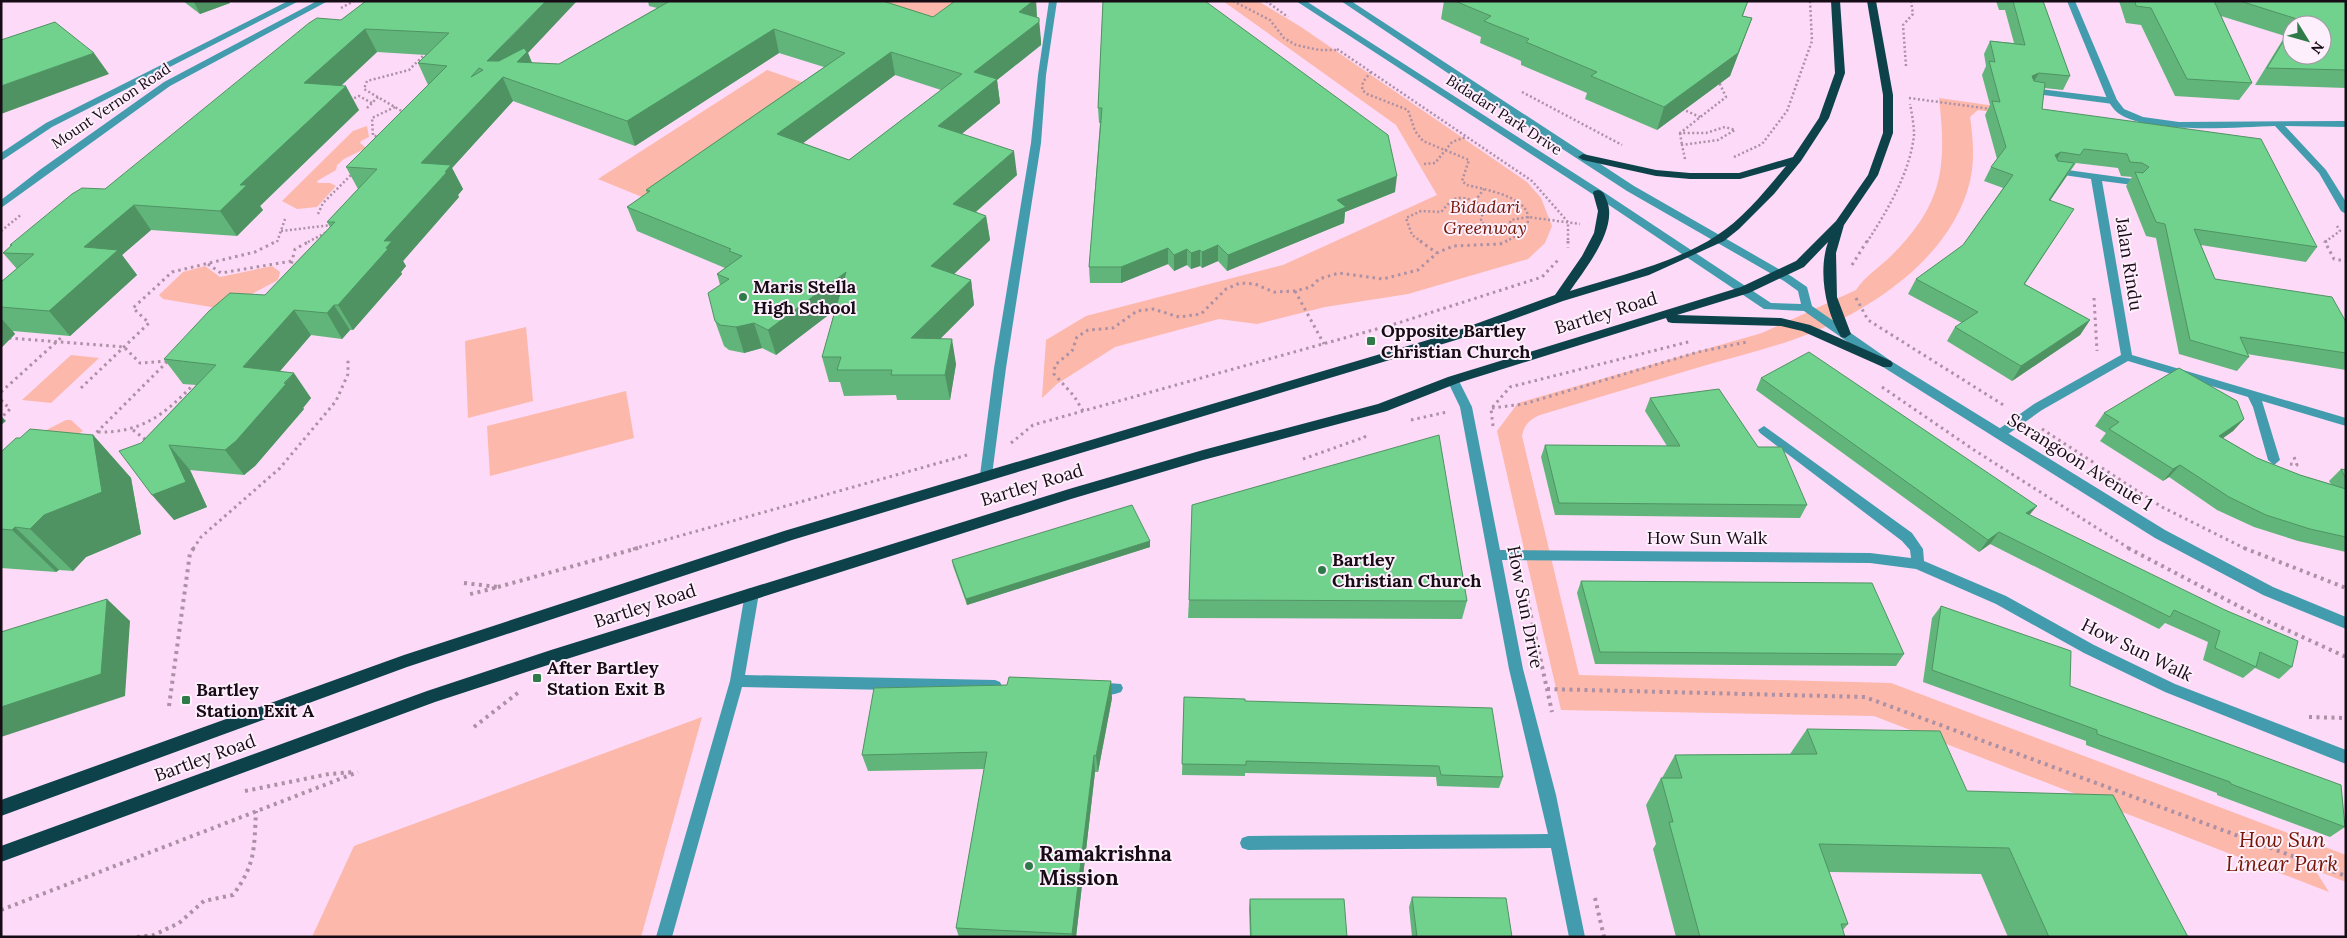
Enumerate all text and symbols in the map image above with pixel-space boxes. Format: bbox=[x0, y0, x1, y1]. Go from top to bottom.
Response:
north arrow bbox=[2282, 15, 2332, 65]
text: N bbox=[2307, 38, 2328, 58]
street label: Mount Vernon Road bbox=[48, 59, 174, 153]
street label: Bidadari Park Drive bbox=[1443, 70, 1566, 159]
park label: Bidadari Greenway bbox=[1443, 195, 1527, 239]
street label: Jalan Rindu bbox=[2111, 215, 2148, 313]
place label: Maris Stella High School bbox=[753, 275, 857, 319]
street label: Bartley Road bbox=[1552, 286, 1660, 339]
marker: Maris Stella High School bbox=[737, 291, 749, 303]
place label: Opposite Bartley Christian Church bbox=[1381, 319, 1530, 363]
marker: Opposite Bartley Christian Church bbox=[1365, 335, 1377, 347]
street label: Serangoon Avenue 1 bbox=[2003, 408, 2157, 516]
street label: Bartley Road bbox=[978, 458, 1086, 511]
street label: How Sun Walk bbox=[1647, 526, 1768, 549]
street label: How Sun Drive bbox=[1502, 544, 1549, 671]
place label: Bartley Christian Church bbox=[1332, 548, 1481, 592]
marker: Bartley Christian Church bbox=[1316, 564, 1328, 576]
street label: Bartley Road bbox=[591, 578, 699, 633]
street label: How Sun Walk bbox=[2078, 613, 2197, 686]
place label: After Bartley Station Exit B bbox=[547, 656, 665, 700]
marker: After Bartley Station Exit B bbox=[531, 672, 543, 684]
place label: Bartley Station Exit A bbox=[196, 678, 314, 722]
marker: Bartley Station Exit A bbox=[180, 694, 192, 706]
street label: Bartley Road bbox=[151, 729, 259, 786]
park label: How Sun Linear Park bbox=[2226, 826, 2338, 877]
place label: Ramakrishna Mission bbox=[1039, 840, 1172, 891]
marker: Ramakrishna Mission bbox=[1023, 860, 1035, 872]

